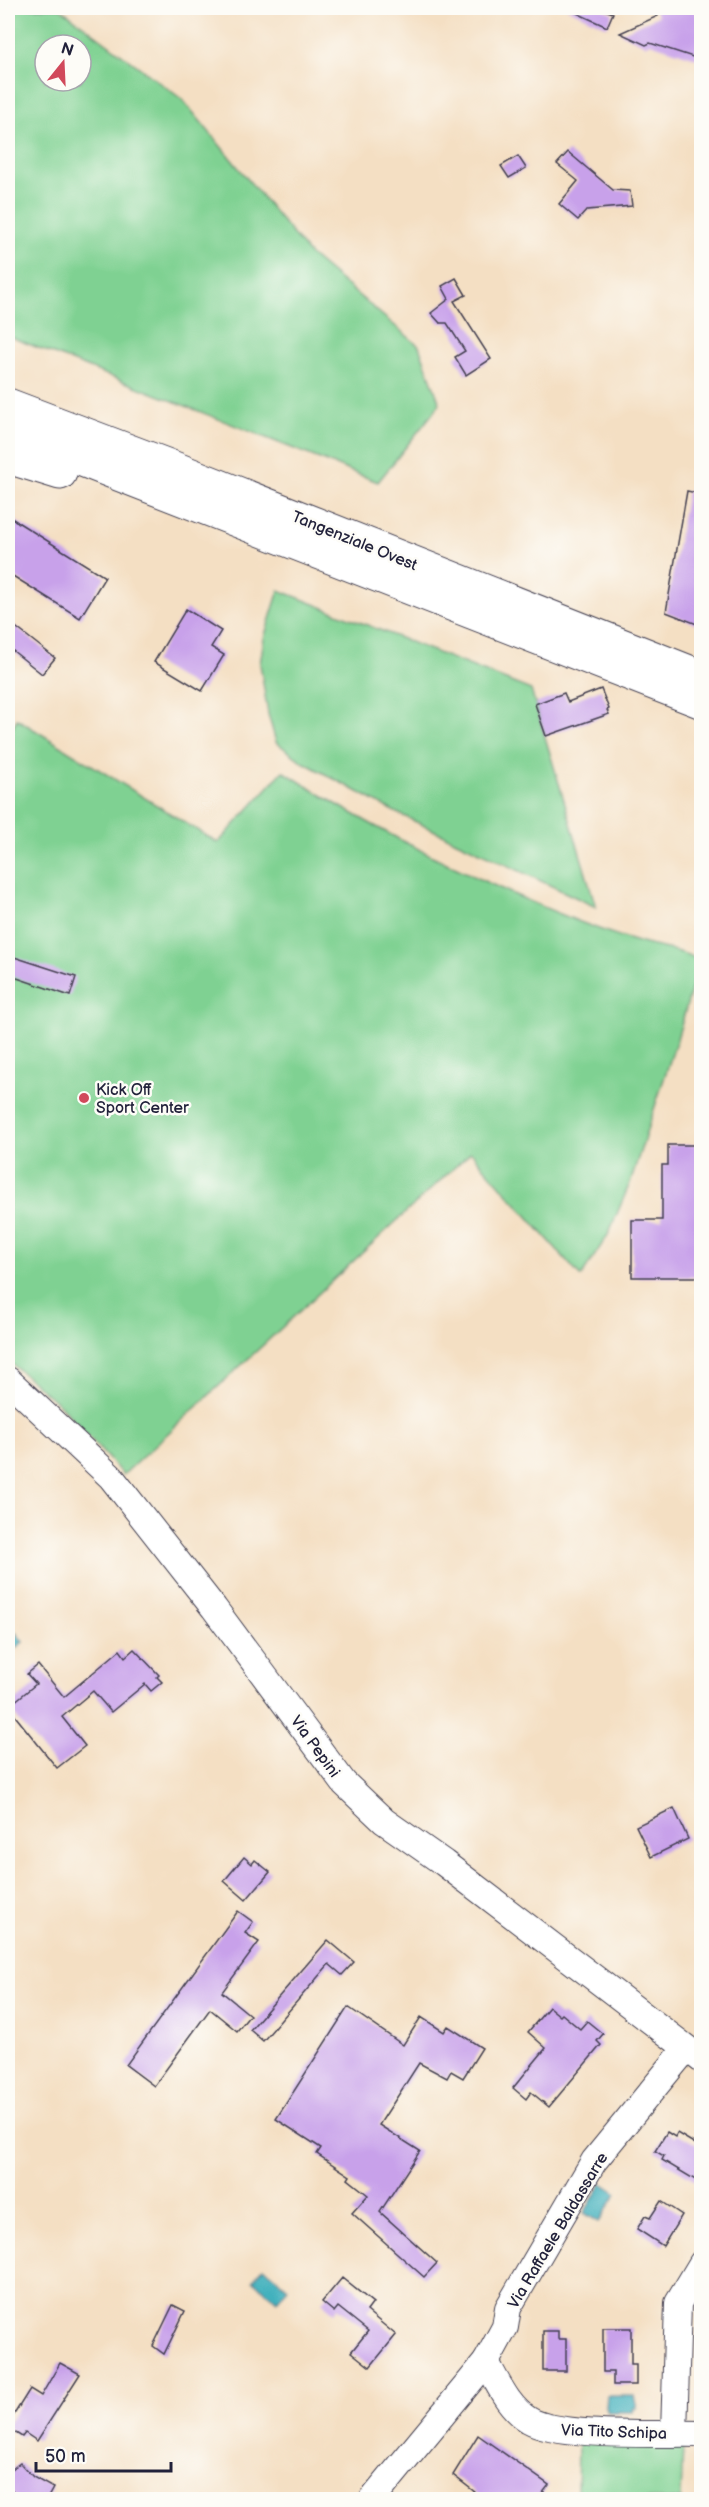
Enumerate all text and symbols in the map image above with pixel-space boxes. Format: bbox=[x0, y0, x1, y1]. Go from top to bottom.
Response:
north arrow bbox=[33, 33, 93, 93]
text: N bbox=[59, 39, 76, 61]
street label: Tangenziale Ovest bbox=[289, 508, 420, 575]
place label: Kick Off Sport Center bbox=[96, 1081, 189, 1118]
marker: Kick Off Sport Center bbox=[77, 1091, 91, 1105]
street label: Via Pepini bbox=[286, 1712, 344, 1781]
street label: Via Raffaele Baldassarre bbox=[504, 2149, 613, 2312]
street label: Via Tito Schipa bbox=[561, 2421, 667, 2444]
scale bar bbox=[36, 2435, 171, 2473]
text: 50 m bbox=[45, 2446, 86, 2467]

